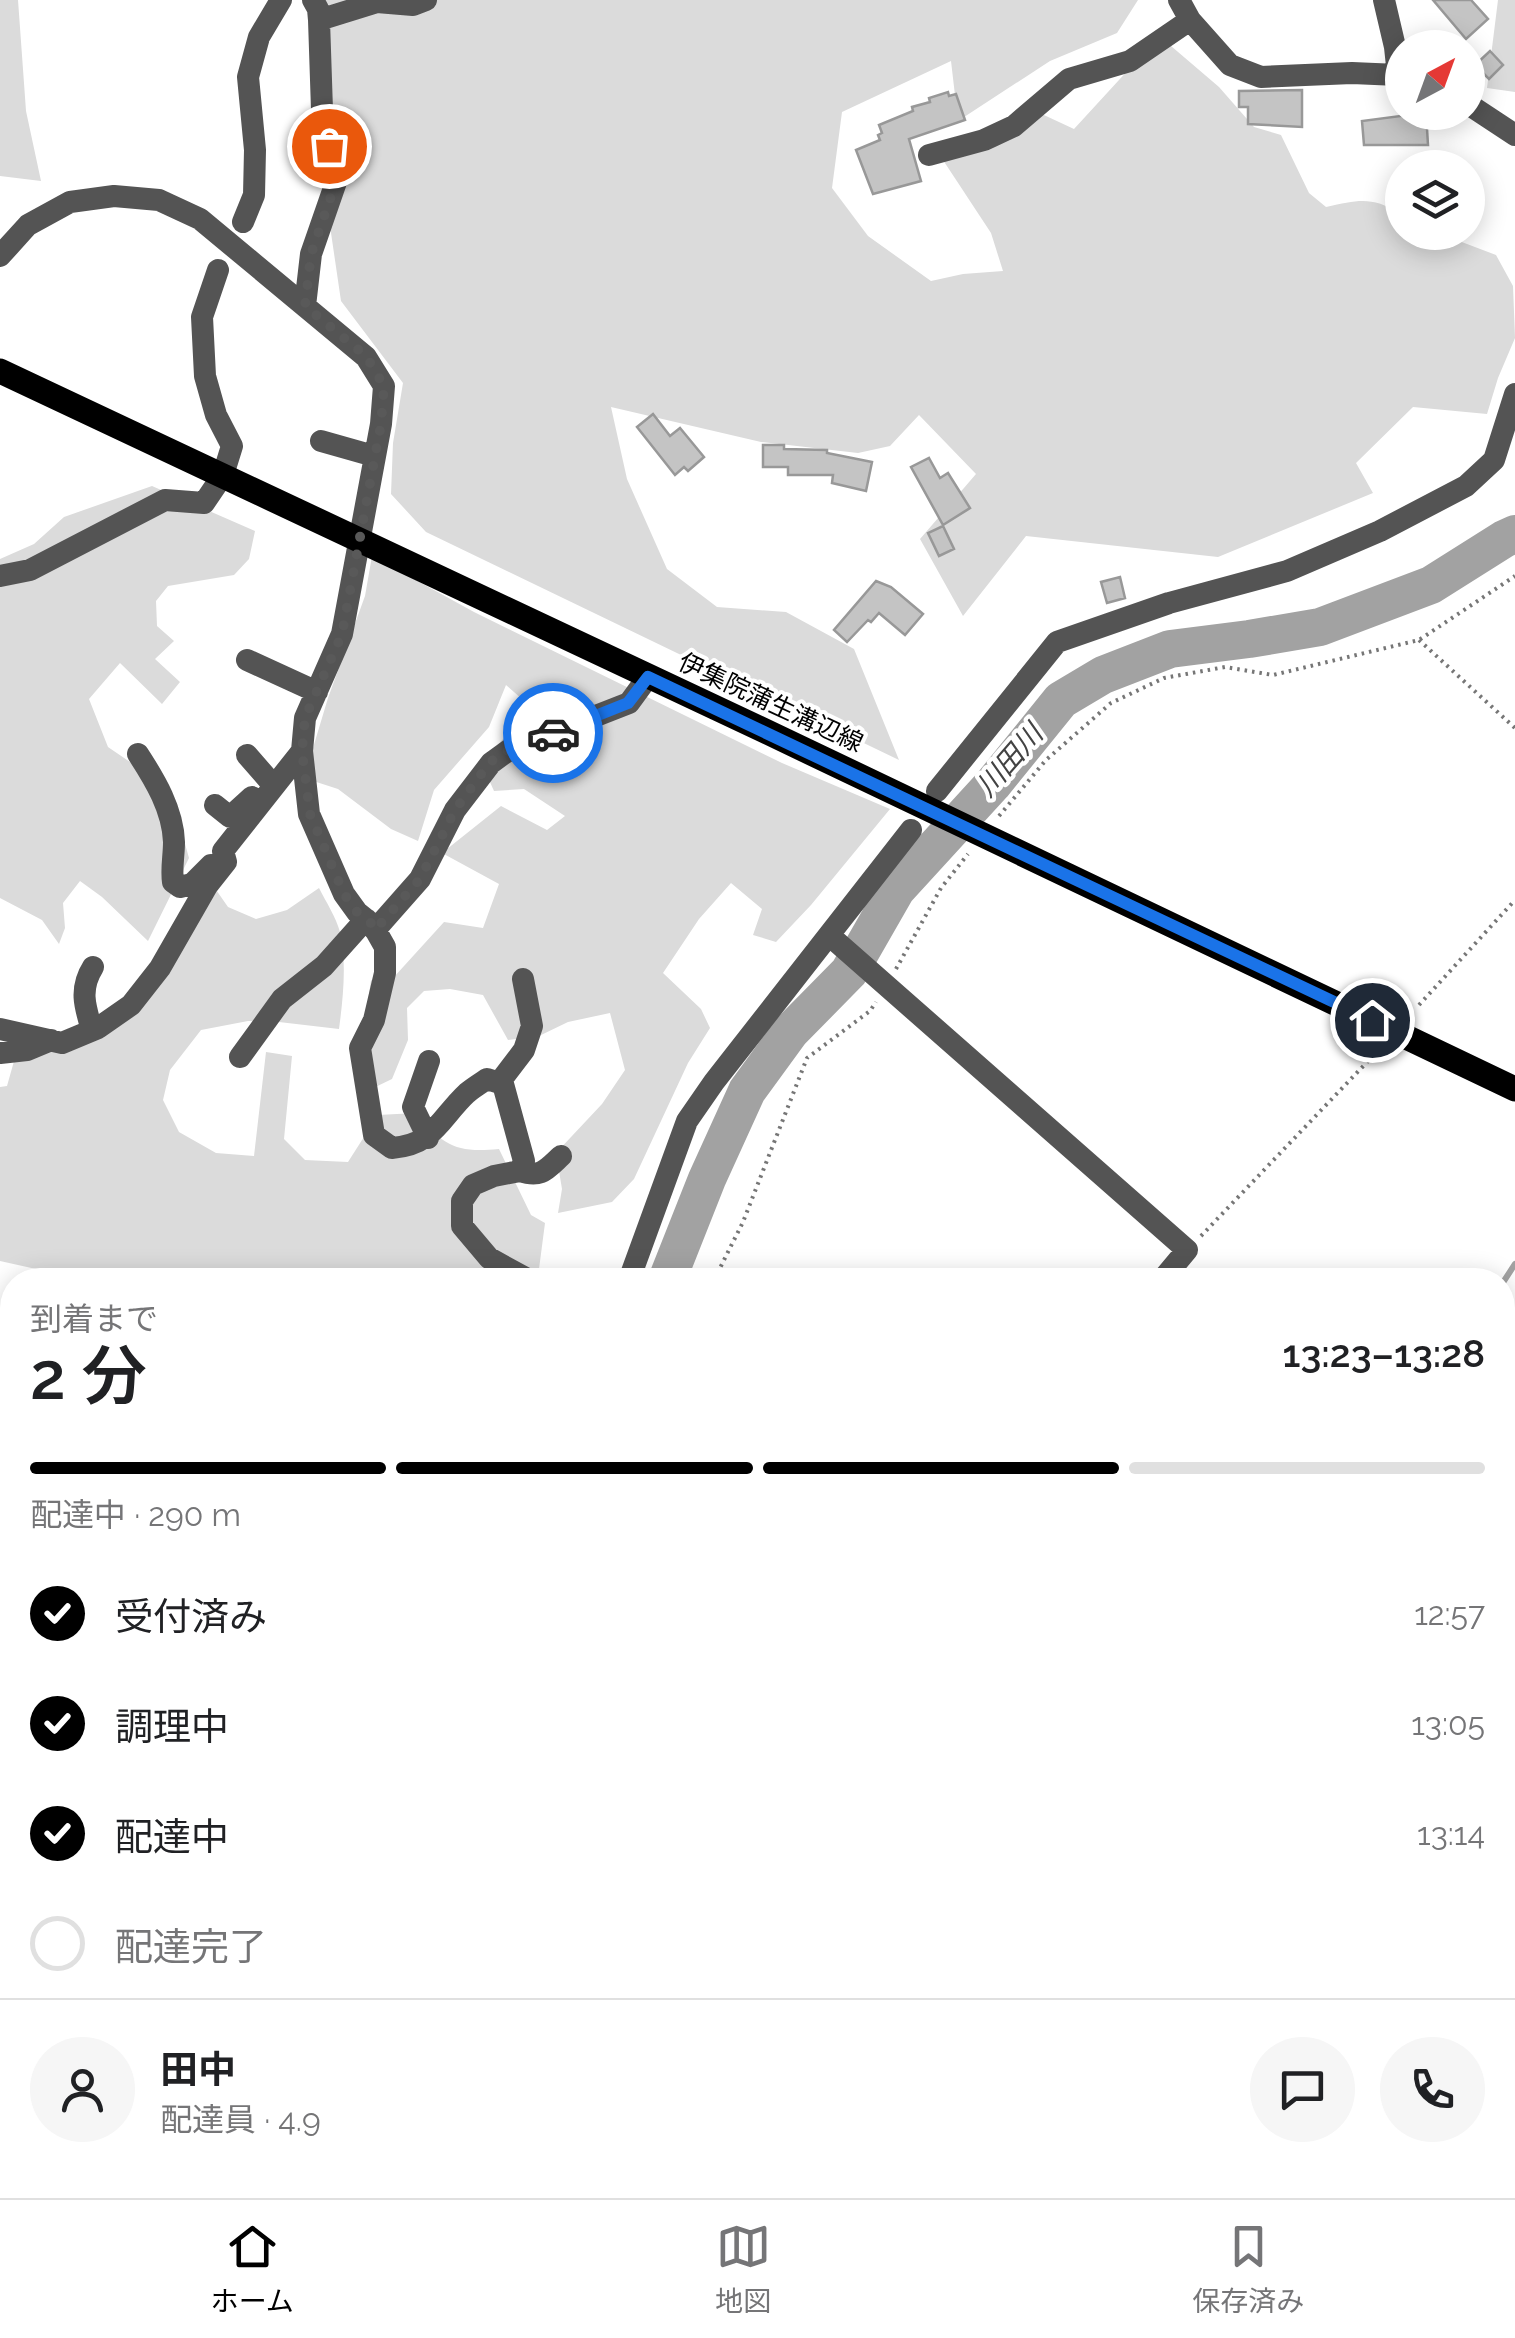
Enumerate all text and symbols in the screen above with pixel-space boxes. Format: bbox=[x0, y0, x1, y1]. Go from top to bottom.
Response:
north arrow bbox=[1385, 30, 1485, 130]
map controls bbox=[1385, 30, 1485, 250]
pin bbox=[287, 104, 372, 189]
icon: bag bbox=[302, 119, 357, 174]
button: layers bbox=[1385, 150, 1485, 250]
street label: 伊集院蒲生溝辺線 bbox=[674, 646, 868, 758]
courier bbox=[503, 683, 603, 783]
icon: car bbox=[526, 706, 581, 761]
water label: 川田川 bbox=[969, 716, 1051, 803]
pin bbox=[1330, 978, 1415, 1063]
icon: home bbox=[1345, 993, 1400, 1048]
text: 到着まで bbox=[30, 1300, 158, 1337]
text: 13:23–13:28 bbox=[1283, 1331, 1485, 1376]
text: 2 分 bbox=[30, 1338, 147, 1414]
text: 配達中 · 290 m bbox=[30, 1496, 241, 1533]
icon: check bbox=[30, 1586, 85, 1641]
text: 受付済み bbox=[115, 1594, 267, 1639]
text: 12:57 bbox=[1414, 1595, 1485, 1632]
icon: check bbox=[30, 1696, 85, 1751]
text: 調理中 bbox=[115, 1704, 229, 1749]
text: 13:05 bbox=[1411, 1705, 1485, 1742]
icon: check bbox=[30, 1806, 85, 1861]
text: 配達中 bbox=[115, 1814, 229, 1859]
text: 13:14 bbox=[1417, 1815, 1485, 1852]
text: 配達完了 bbox=[115, 1924, 267, 1969]
button: person bbox=[30, 2037, 135, 2142]
button: chat bbox=[1250, 2037, 1355, 2142]
button: phone bbox=[1380, 2037, 1485, 2142]
text: 田中 bbox=[160, 2047, 236, 2092]
text: 配達員 · 4.9 bbox=[160, 2101, 321, 2138]
tab: ホーム bbox=[211, 2219, 294, 2319]
tab: 地図 bbox=[715, 2219, 771, 2319]
tab: 保存済み bbox=[1192, 2219, 1304, 2319]

